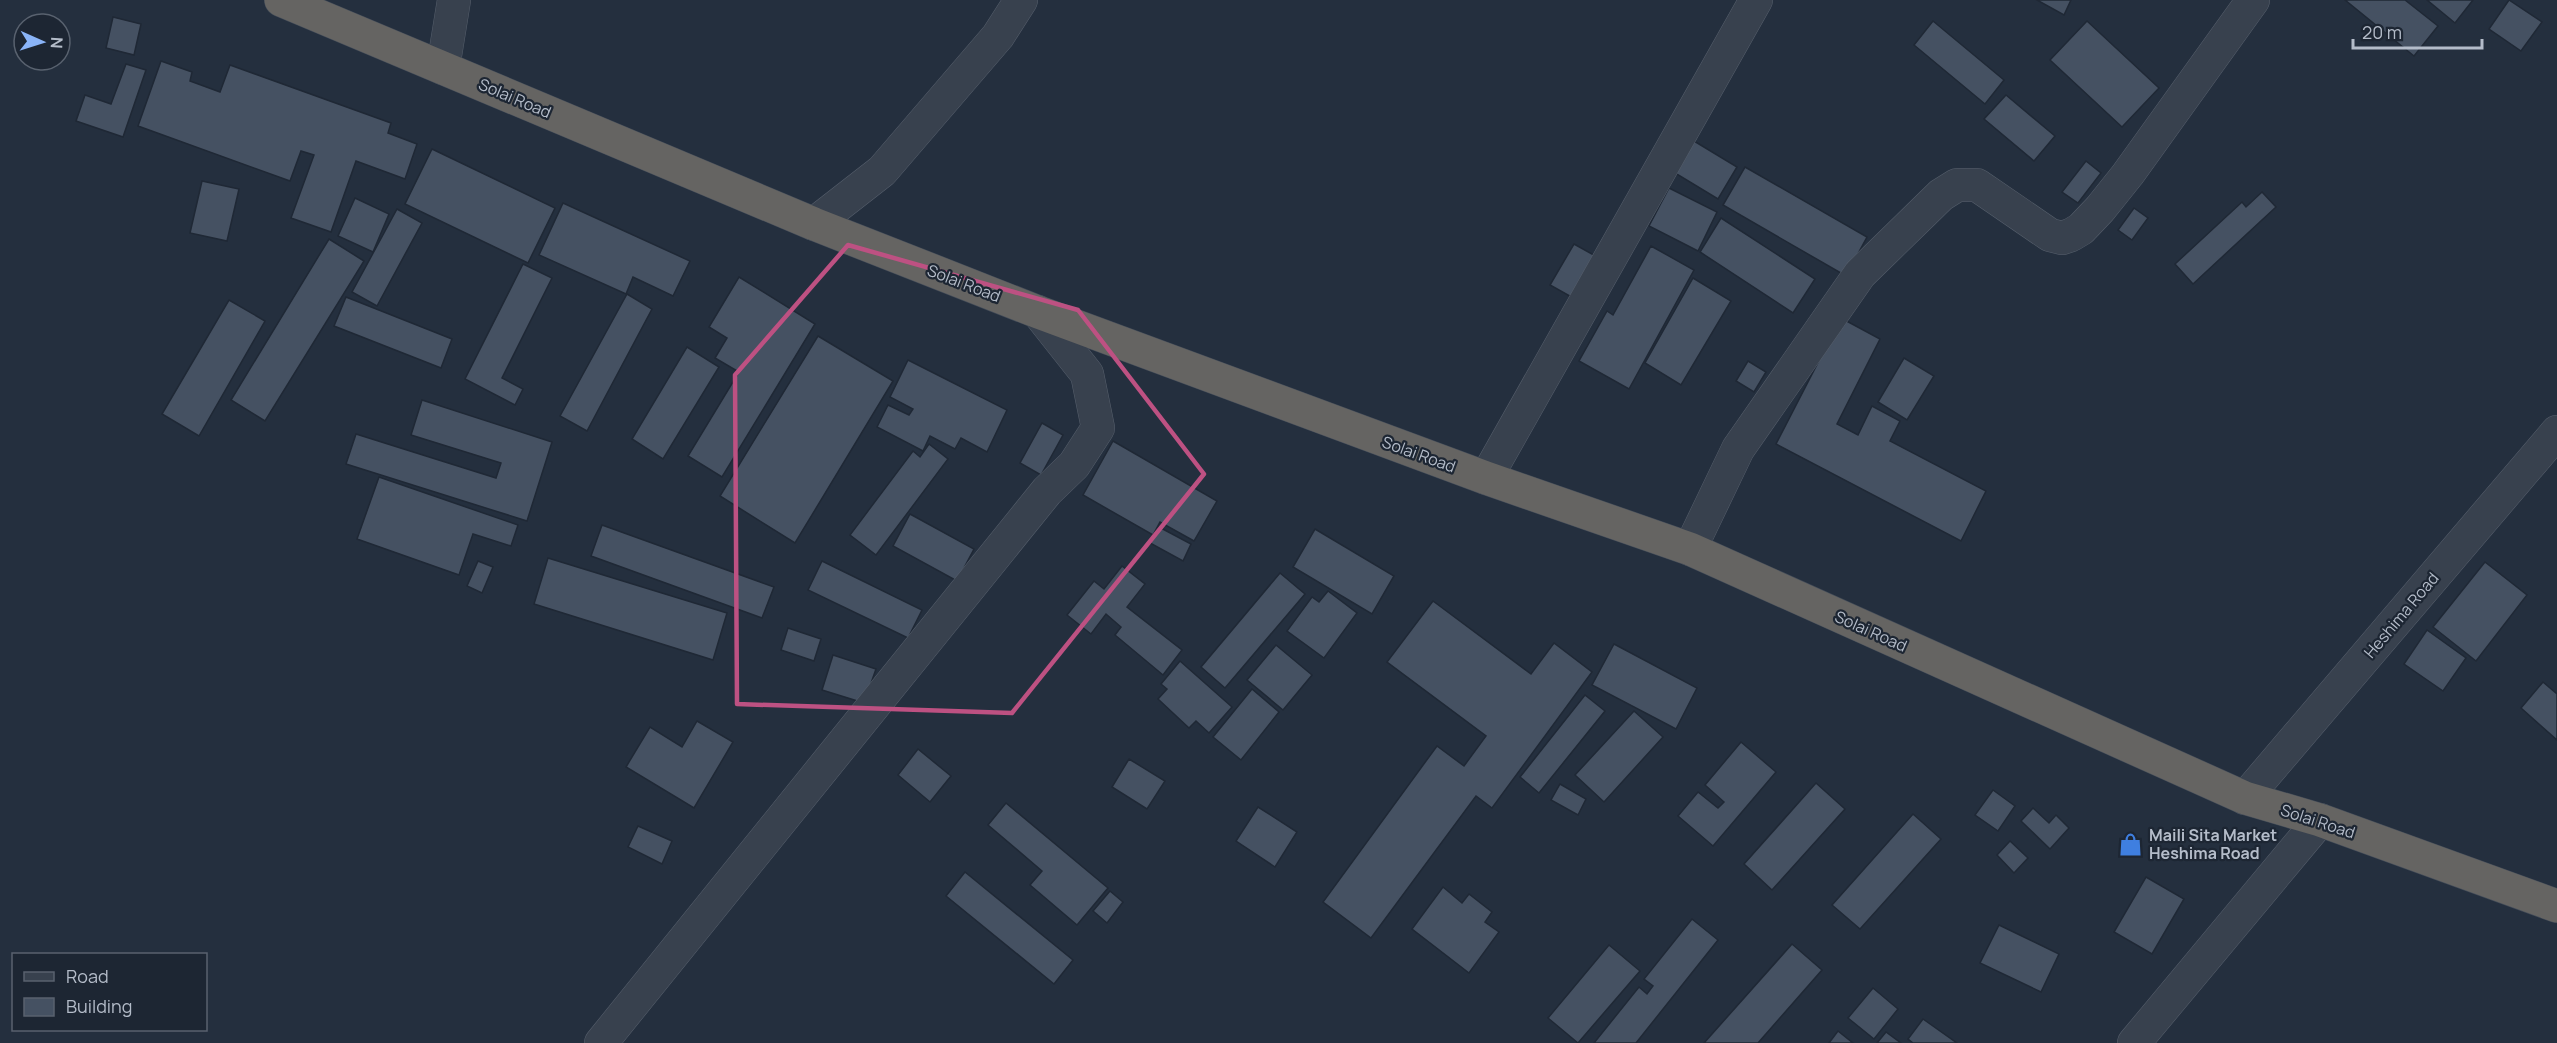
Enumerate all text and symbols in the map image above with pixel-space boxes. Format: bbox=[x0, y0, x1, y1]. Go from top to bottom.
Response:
north arrow bbox=[12, 12, 72, 72]
scale bar bbox=[2353, 12, 2482, 50]
text: 20 m bbox=[2362, 20, 2402, 44]
text: N bbox=[46, 36, 68, 49]
street label: Solai Road bbox=[475, 73, 555, 123]
street label: Solai Road bbox=[924, 259, 1004, 307]
street label: Solai Road bbox=[1379, 431, 1459, 477]
street label: Heshima Road bbox=[2359, 568, 2443, 662]
street label: Solai Road bbox=[1831, 605, 1911, 657]
street label: Solai Road bbox=[2278, 799, 2358, 843]
place label: Maili Sita Market Heshima Road bbox=[2149, 824, 2277, 864]
shop icon: Maili Sita Market Heshima Road bbox=[2118, 831, 2144, 857]
legend bbox=[12, 953, 207, 1031]
text: Road bbox=[66, 964, 109, 988]
text: Building bbox=[66, 994, 132, 1018]

